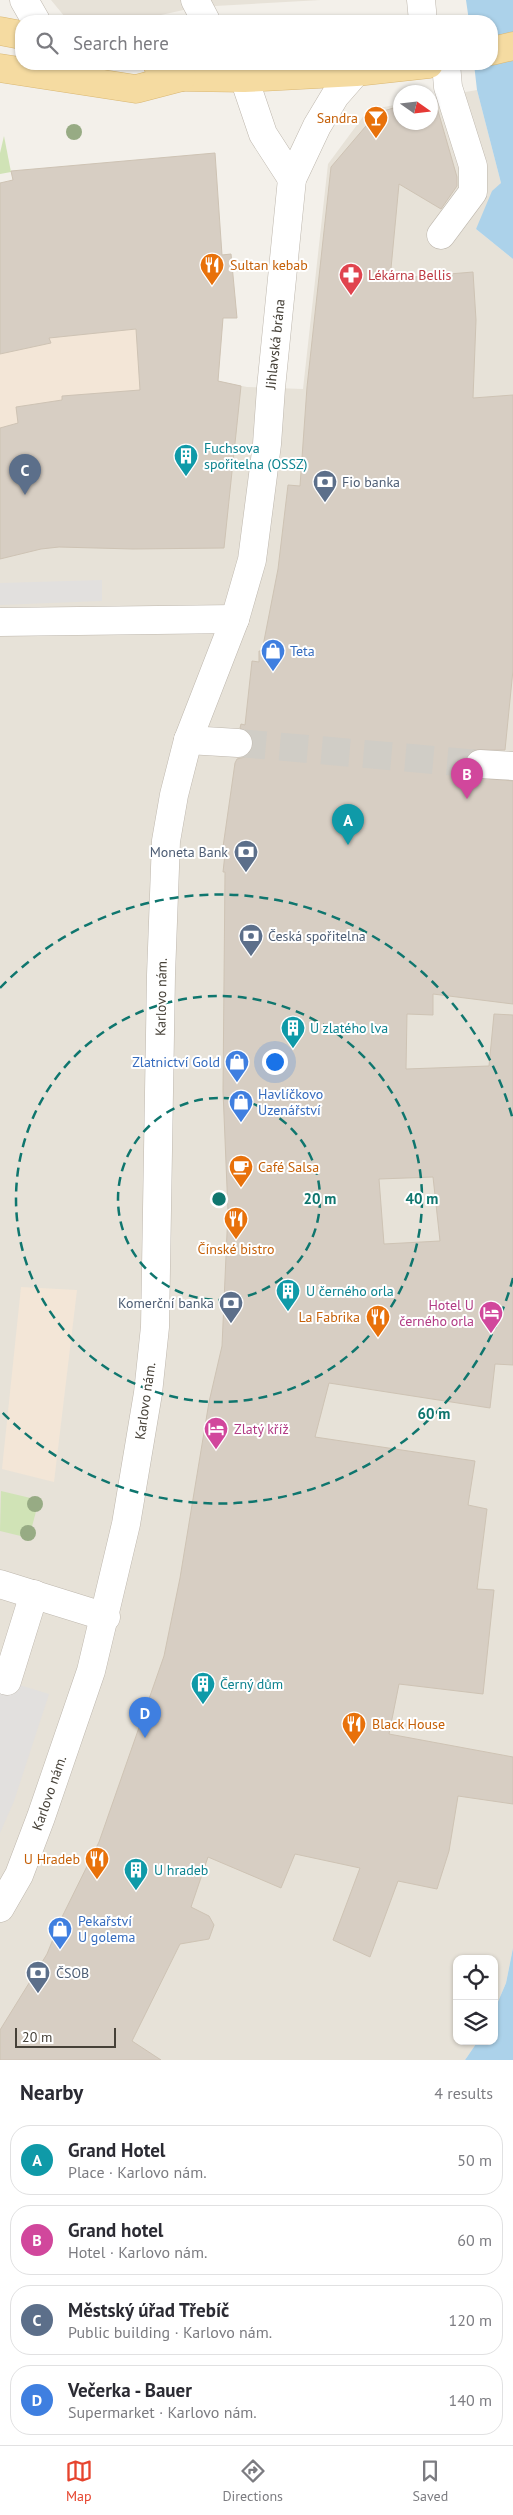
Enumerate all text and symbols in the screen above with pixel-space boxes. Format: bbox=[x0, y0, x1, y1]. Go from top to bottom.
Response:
search box bbox=[15, 15, 498, 70]
icon: search bbox=[33, 29, 61, 57]
text: Search here bbox=[73, 31, 169, 55]
north arrow bbox=[393, 85, 438, 130]
bar icon: Sandra bbox=[363, 105, 389, 139]
place label: Sandra bbox=[317, 109, 358, 127]
restaurant icon: Sultan kebab bbox=[199, 252, 225, 286]
place label: Sultan kebab bbox=[230, 256, 308, 274]
pharmacy icon: Lékárna Bellis bbox=[338, 262, 364, 296]
place label: Lékárna Bellis bbox=[368, 266, 451, 284]
street label: Jihlavská brána bbox=[261, 298, 289, 391]
place label: Fuchsova spořitelna (OSSZ) bbox=[204, 439, 308, 473]
building icon: Fuchsova spořitelna (OSSZ) bbox=[173, 443, 199, 477]
pin: C bbox=[9, 454, 41, 495]
bank icon: Fio banka bbox=[312, 469, 338, 503]
place label: Fio banka bbox=[342, 473, 400, 491]
shop icon: Teta bbox=[260, 638, 286, 672]
place label: Teta bbox=[290, 642, 315, 660]
pin: B bbox=[451, 758, 483, 799]
pin: A bbox=[332, 804, 364, 845]
bank icon: Moneta Bank bbox=[233, 839, 259, 873]
place label: Moneta Bank bbox=[150, 843, 228, 861]
bank icon: Česká spořitelna bbox=[238, 923, 264, 957]
place label: Česká spořitelna bbox=[268, 927, 366, 945]
street label: Karlovo nám. bbox=[151, 958, 171, 1036]
building icon: U zlatého lva bbox=[280, 1015, 306, 1049]
place label: U zlatého lva bbox=[310, 1019, 388, 1037]
shop icon: Zlatnictví Gold bbox=[224, 1049, 250, 1083]
your location bbox=[262, 1049, 288, 1075]
place label: Zlatnictví Gold bbox=[132, 1053, 220, 1071]
place label: Havlíčkovo Uzenářství bbox=[258, 1085, 323, 1119]
shop icon: Havlíčkovo Uzenářství bbox=[228, 1089, 254, 1123]
cafe icon: Café Salsa bbox=[228, 1154, 254, 1188]
place label: Café Salsa bbox=[258, 1158, 319, 1176]
text: 20 m bbox=[304, 1189, 336, 1208]
text: 40 m bbox=[406, 1189, 438, 1208]
centre of rings bbox=[210, 1190, 228, 1208]
restaurant icon: Čínské bistro bbox=[223, 1206, 249, 1240]
place label: Čínské bistro bbox=[198, 1240, 274, 1258]
building icon: U černého orla bbox=[275, 1278, 301, 1312]
place label: U černého orla bbox=[306, 1282, 394, 1300]
bank icon: Komerční banka bbox=[218, 1290, 244, 1324]
place label: Komerční banka bbox=[118, 1294, 214, 1312]
place label: Hotel U černého orla bbox=[399, 1296, 474, 1330]
hotel icon: Hotel U černého orla bbox=[478, 1300, 504, 1334]
restaurant icon: La Fabrika bbox=[365, 1304, 391, 1338]
place label: La Fabrika bbox=[298, 1308, 360, 1326]
street label: Karlovo nám. bbox=[131, 1361, 159, 1441]
text: 60 m bbox=[418, 1404, 450, 1423]
hotel icon: Zlatý kříž bbox=[203, 1416, 229, 1450]
place label: Zlatý kříž bbox=[234, 1420, 289, 1438]
building icon: Černý dům bbox=[190, 1671, 216, 1705]
place label: Černý dům bbox=[220, 1675, 283, 1693]
pin: D bbox=[129, 1697, 161, 1738]
restaurant icon: Black House bbox=[341, 1711, 367, 1745]
place label: Black House bbox=[372, 1715, 445, 1733]
street label: Karlovo nám. bbox=[28, 1753, 70, 1833]
restaurant icon: U Hradeb bbox=[84, 1846, 110, 1880]
place label: U Hradeb bbox=[24, 1850, 80, 1868]
building icon: U hradeb bbox=[123, 1857, 149, 1891]
place label: U hradeb bbox=[154, 1861, 208, 1879]
place label: Pekařství U golema bbox=[78, 1912, 135, 1946]
shop icon: Pekařství U golema bbox=[47, 1916, 73, 1950]
map controls bbox=[453, 1955, 498, 2045]
button: locate bbox=[453, 1955, 498, 2000]
bank icon: ČSOB bbox=[25, 1960, 51, 1994]
place label: ČSOB bbox=[56, 1964, 89, 1982]
button: layers bbox=[453, 2000, 498, 2045]
scale bar bbox=[15, 2025, 116, 2048]
text: 20 m bbox=[22, 2028, 52, 2046]
text: Nearby bbox=[20, 2079, 83, 2106]
text: 4 results bbox=[434, 2083, 493, 2103]
text: Grand Hotel bbox=[68, 2138, 165, 2162]
text: A bbox=[32, 2150, 42, 2170]
text: 50 m bbox=[457, 2150, 492, 2170]
text: Place · Karlovo nám. bbox=[68, 2162, 207, 2182]
text: Grand hotel bbox=[68, 2218, 163, 2242]
text: B bbox=[32, 2230, 42, 2250]
text: 60 m bbox=[457, 2230, 492, 2250]
text: Hotel · Karlovo nám. bbox=[68, 2242, 207, 2262]
text: Městský úřad Třebíč bbox=[68, 2298, 229, 2322]
text: C bbox=[33, 2310, 41, 2330]
text: 120 m bbox=[449, 2310, 492, 2330]
text: Public building · Karlovo nám. bbox=[68, 2322, 272, 2342]
text: Večerka - Bauer bbox=[68, 2378, 192, 2402]
text: D bbox=[32, 2390, 42, 2410]
text: 140 m bbox=[449, 2390, 492, 2410]
text: Supermarket · Karlovo nám. bbox=[68, 2402, 257, 2422]
tab: Map bbox=[65, 2457, 93, 2505]
tab: Directions bbox=[222, 2457, 283, 2505]
tab: Saved bbox=[413, 2457, 448, 2505]

